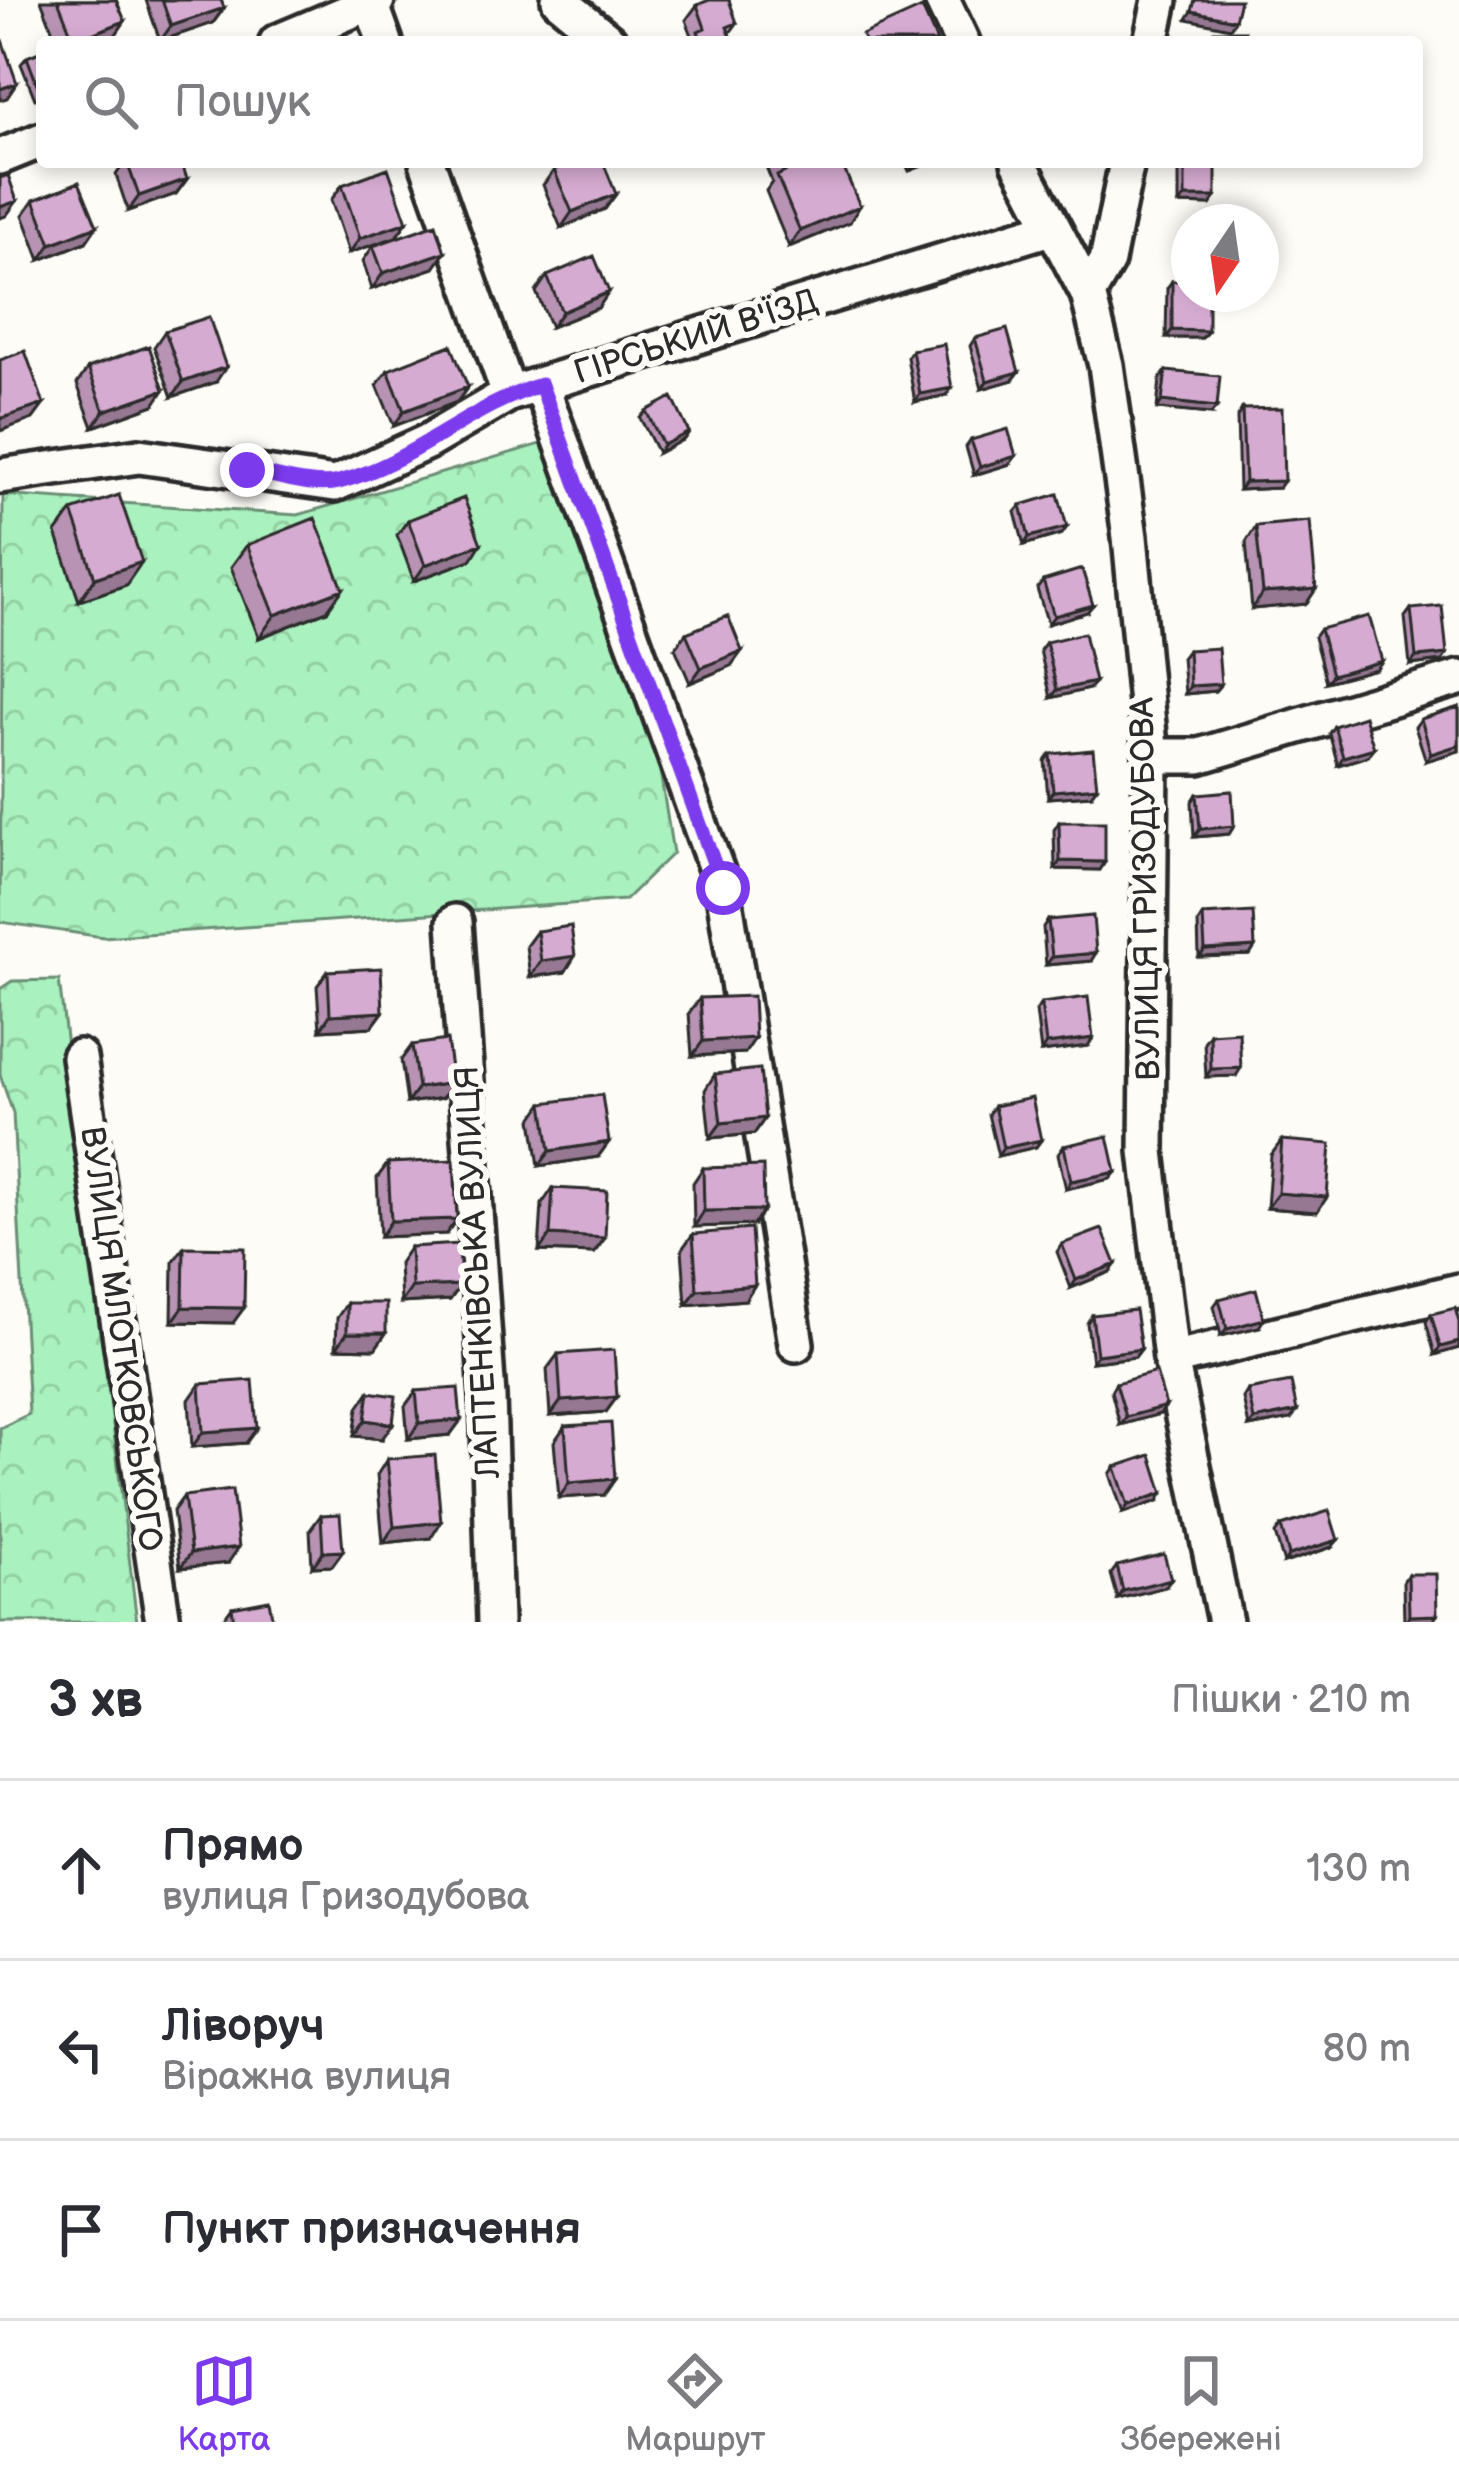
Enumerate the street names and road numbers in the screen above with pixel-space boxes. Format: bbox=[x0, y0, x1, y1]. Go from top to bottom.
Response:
street label: ГІРСЬКИЙ В'ЇЗД bbox=[569, 280, 823, 393]
street label: ВУЛИЦЯ ГРИЗОДУБОВА bbox=[1123, 696, 1169, 1081]
street label: ЛАПТЕНКІВСЬКА ВУЛИЦЯ bbox=[447, 1065, 509, 1480]
street label: ВУЛИЦЯ МЛОТКОВСЬКОГО bbox=[71, 1124, 171, 1554]

